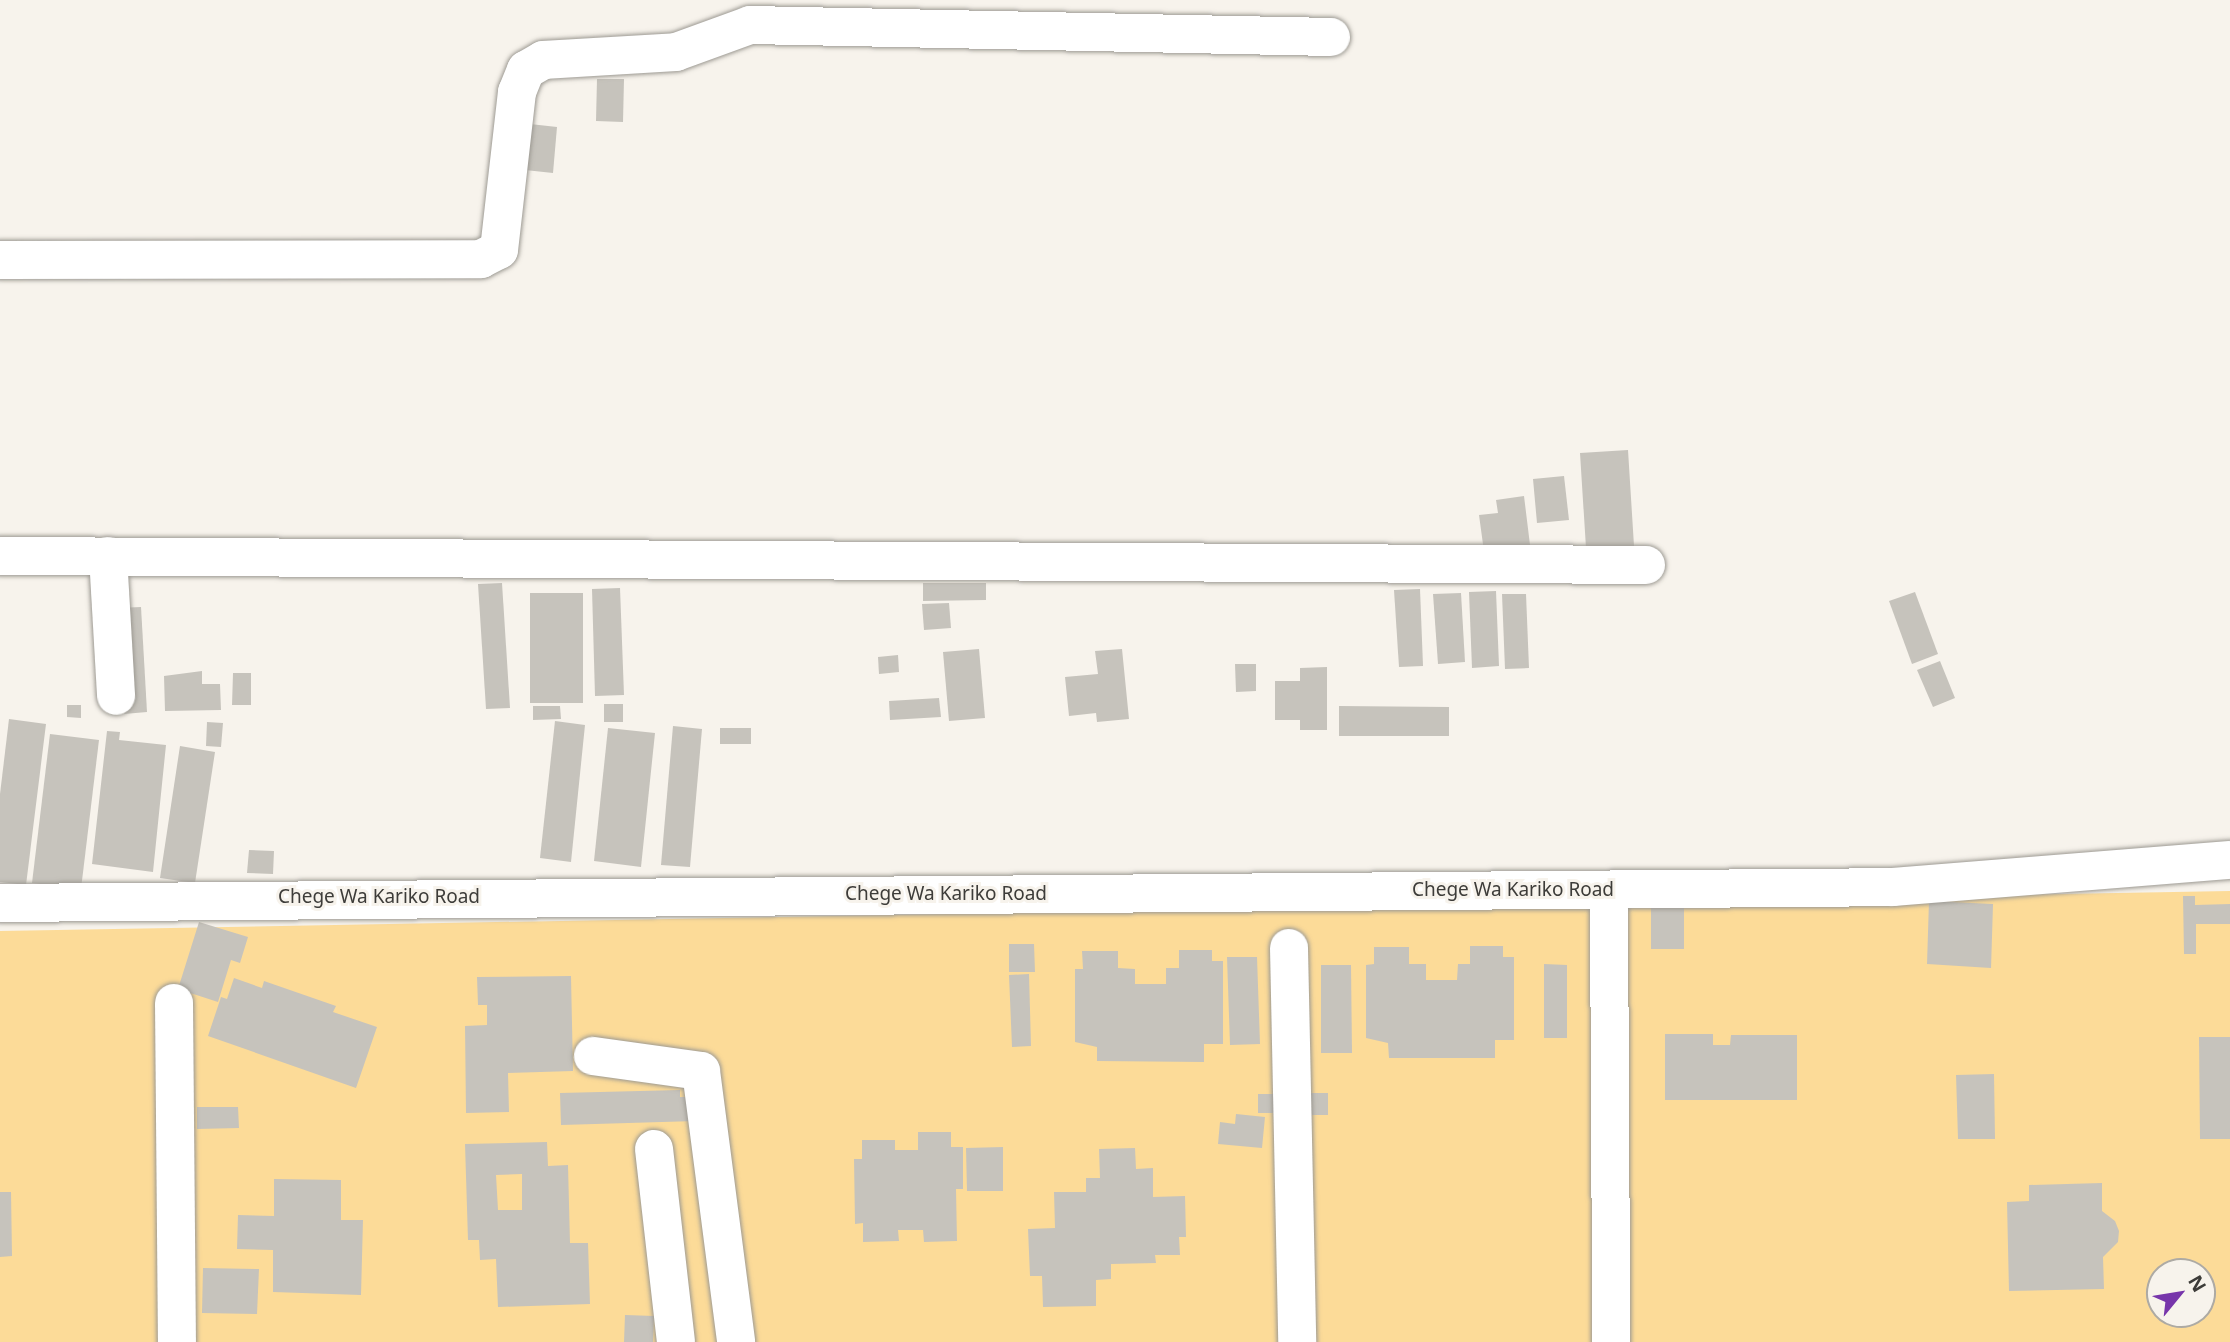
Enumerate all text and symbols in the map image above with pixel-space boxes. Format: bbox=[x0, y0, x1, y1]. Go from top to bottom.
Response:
street label: Chege Wa Kariko Road bbox=[1412, 879, 1614, 901]
street label: Chege Wa Kariko Road bbox=[845, 883, 1047, 905]
street label: Chege Wa Kariko Road bbox=[278, 886, 480, 908]
north arrow bbox=[2146, 1258, 2216, 1328]
text: N bbox=[2182, 1270, 2213, 1297]

